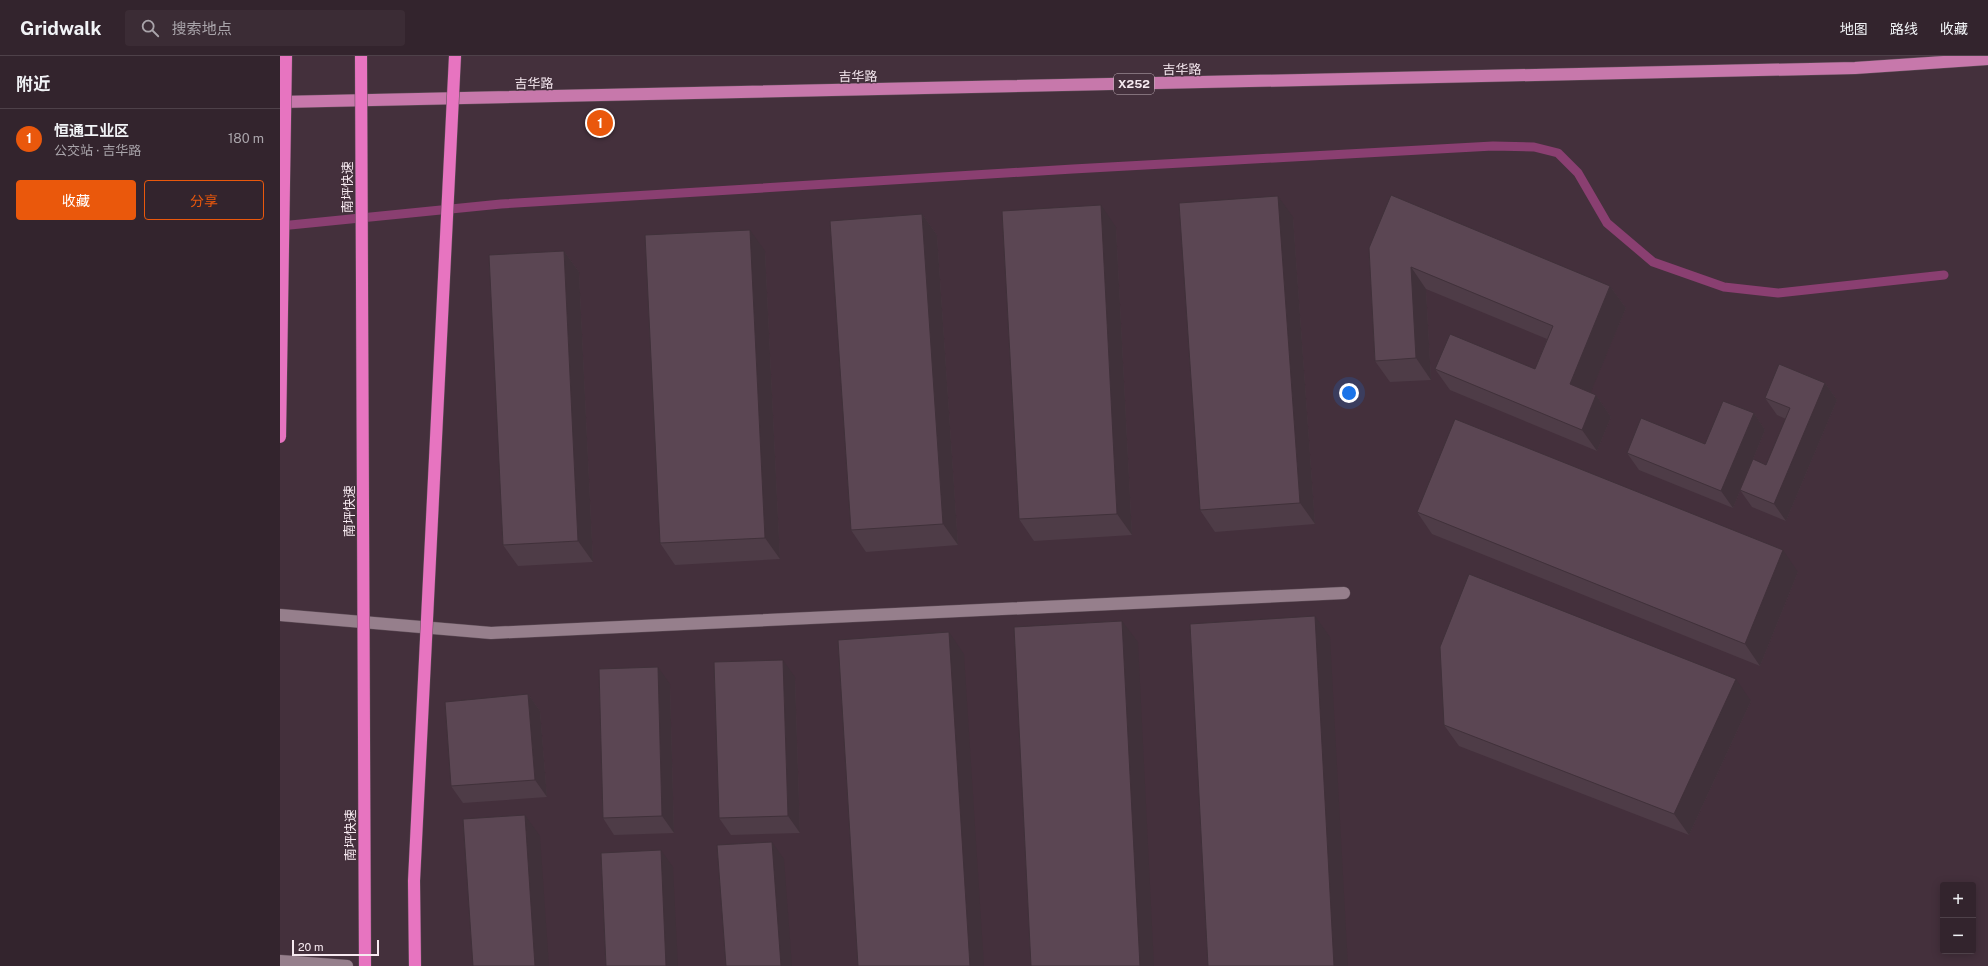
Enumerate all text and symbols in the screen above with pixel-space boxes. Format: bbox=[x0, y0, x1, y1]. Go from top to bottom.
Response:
search box bbox=[125, 10, 405, 46]
text: Gridwalk bbox=[20, 17, 101, 39]
icon: search bbox=[139, 17, 161, 39]
text: 搜索地点 bbox=[171, 20, 231, 37]
text: 地图 bbox=[1840, 21, 1868, 37]
text: 路线 bbox=[1890, 21, 1918, 37]
text: 收藏 bbox=[1940, 21, 1968, 37]
street label: 吉华路 bbox=[1162, 62, 1202, 77]
street label: 吉华路 bbox=[838, 69, 878, 84]
text: 附近 bbox=[16, 74, 50, 94]
road number: X252 bbox=[1114, 74, 1154, 94]
street label: 吉华路 bbox=[514, 76, 554, 91]
pin: 1 bbox=[587, 108, 613, 138]
text: 恒通工业区 bbox=[54, 122, 129, 139]
text: 1 bbox=[26, 131, 32, 146]
text: 180 m bbox=[228, 131, 264, 146]
text: 公交站 · 吉华路 bbox=[54, 143, 141, 158]
street label: 南坪快速 bbox=[340, 161, 355, 213]
button: 收藏 bbox=[16, 180, 136, 220]
button: 分享 bbox=[144, 180, 264, 220]
your location bbox=[1339, 383, 1359, 403]
street label: 南坪快速 bbox=[342, 485, 357, 537]
street label: 南坪快速 bbox=[343, 809, 358, 861]
map controls bbox=[1940, 882, 1976, 954]
button: + bbox=[1940, 882, 1976, 918]
button: − bbox=[1940, 918, 1976, 954]
scale bar bbox=[292, 938, 379, 957]
text: 20 m bbox=[298, 941, 323, 953]

